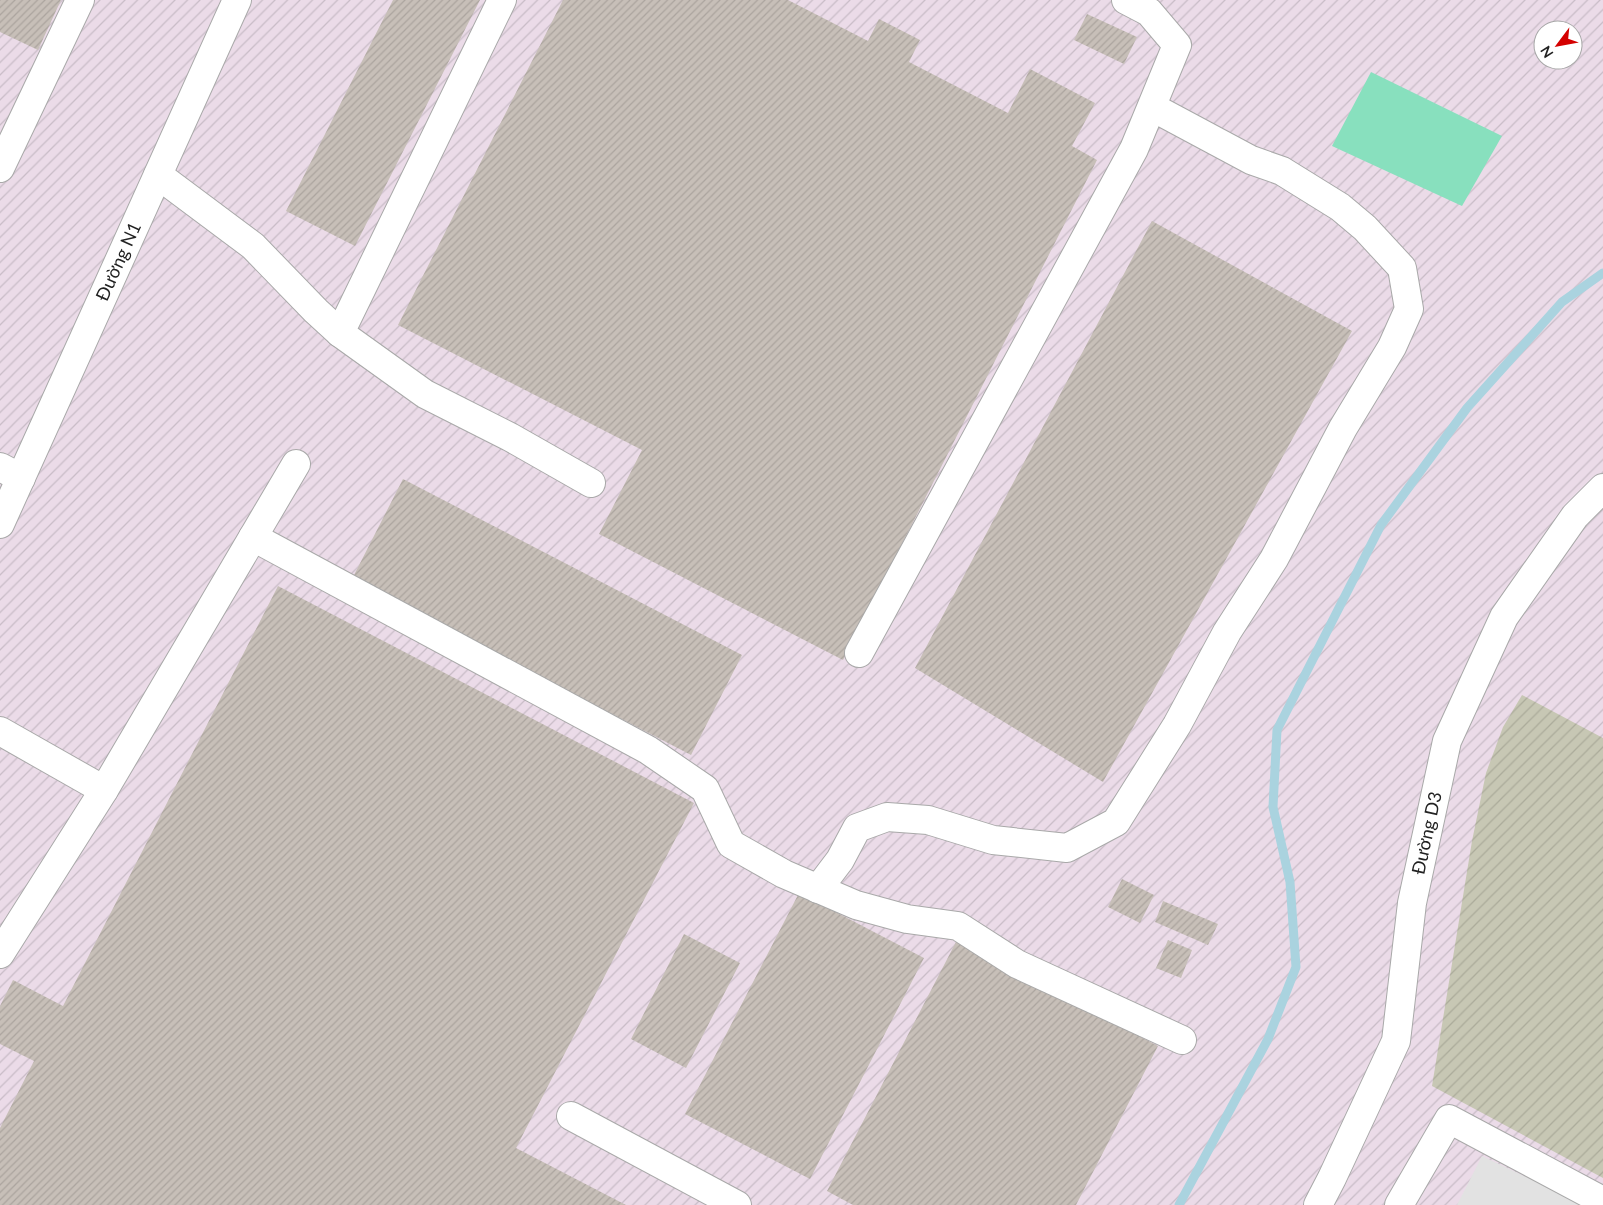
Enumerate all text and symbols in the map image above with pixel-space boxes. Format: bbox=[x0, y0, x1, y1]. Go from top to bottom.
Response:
north arrow bbox=[1533, 20, 1583, 70]
text: N bbox=[1536, 43, 1557, 61]
street label: Đường N1 bbox=[90, 218, 145, 304]
street label: Đường D3 bbox=[1406, 789, 1446, 876]

